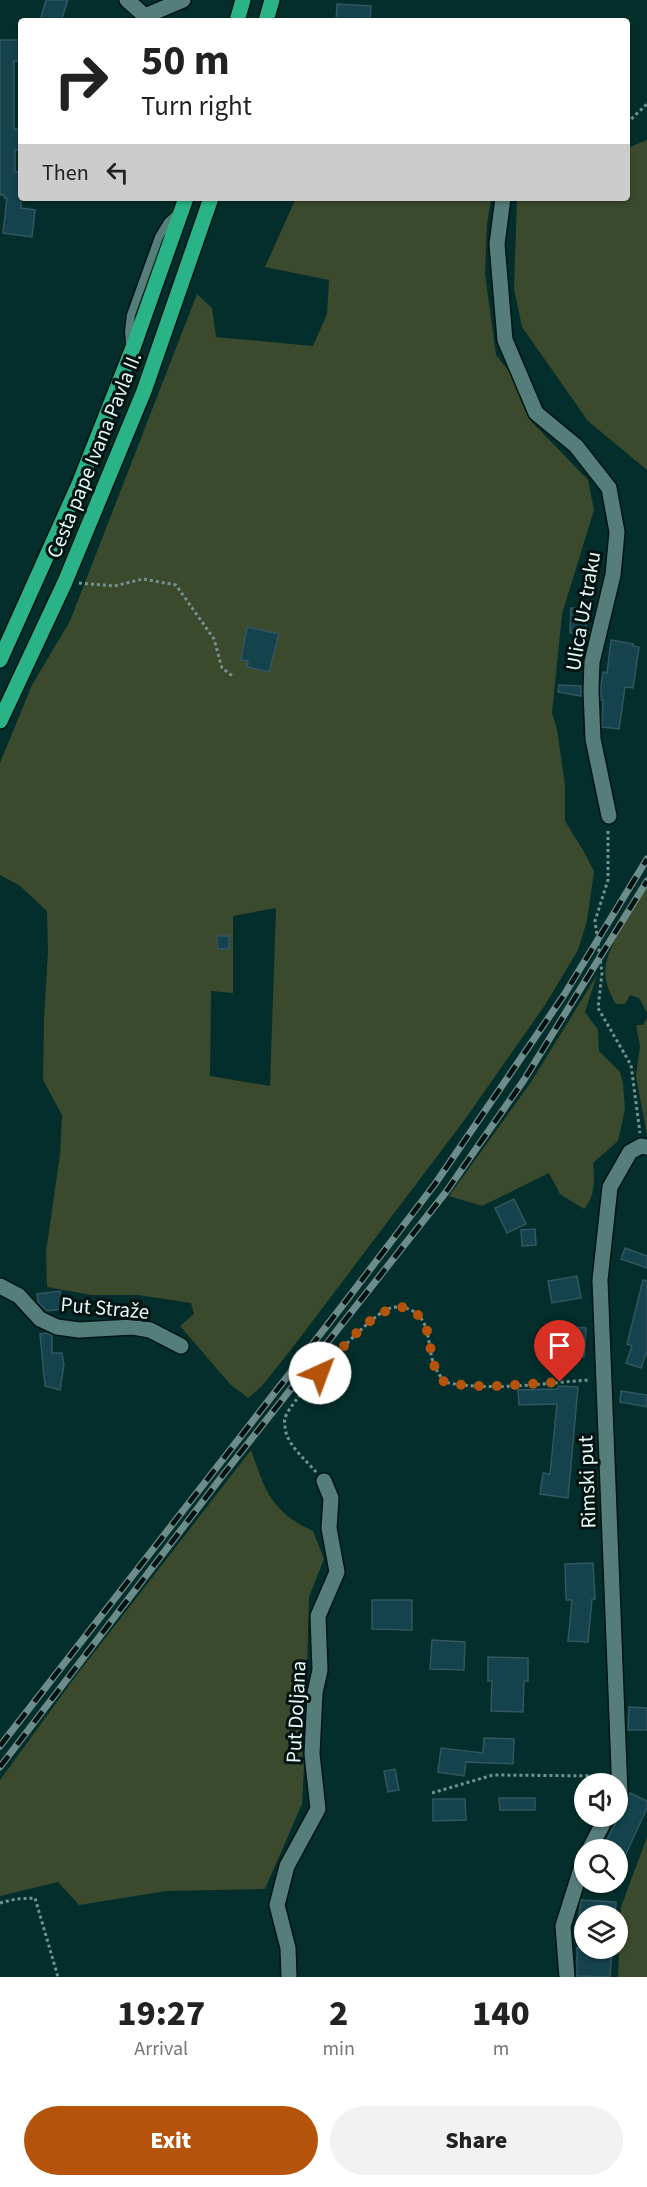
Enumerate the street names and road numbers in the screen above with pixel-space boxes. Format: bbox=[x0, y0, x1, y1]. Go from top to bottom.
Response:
street label: Cesta pape Ivana Pavla II. bbox=[39, 347, 149, 563]
street label: Ulica Uz traku bbox=[558, 549, 608, 673]
street label: Put Straže bbox=[59, 1289, 151, 1327]
street label: Rimski put bbox=[570, 1435, 604, 1529]
street label: Put Doljana bbox=[278, 1660, 314, 1764]

